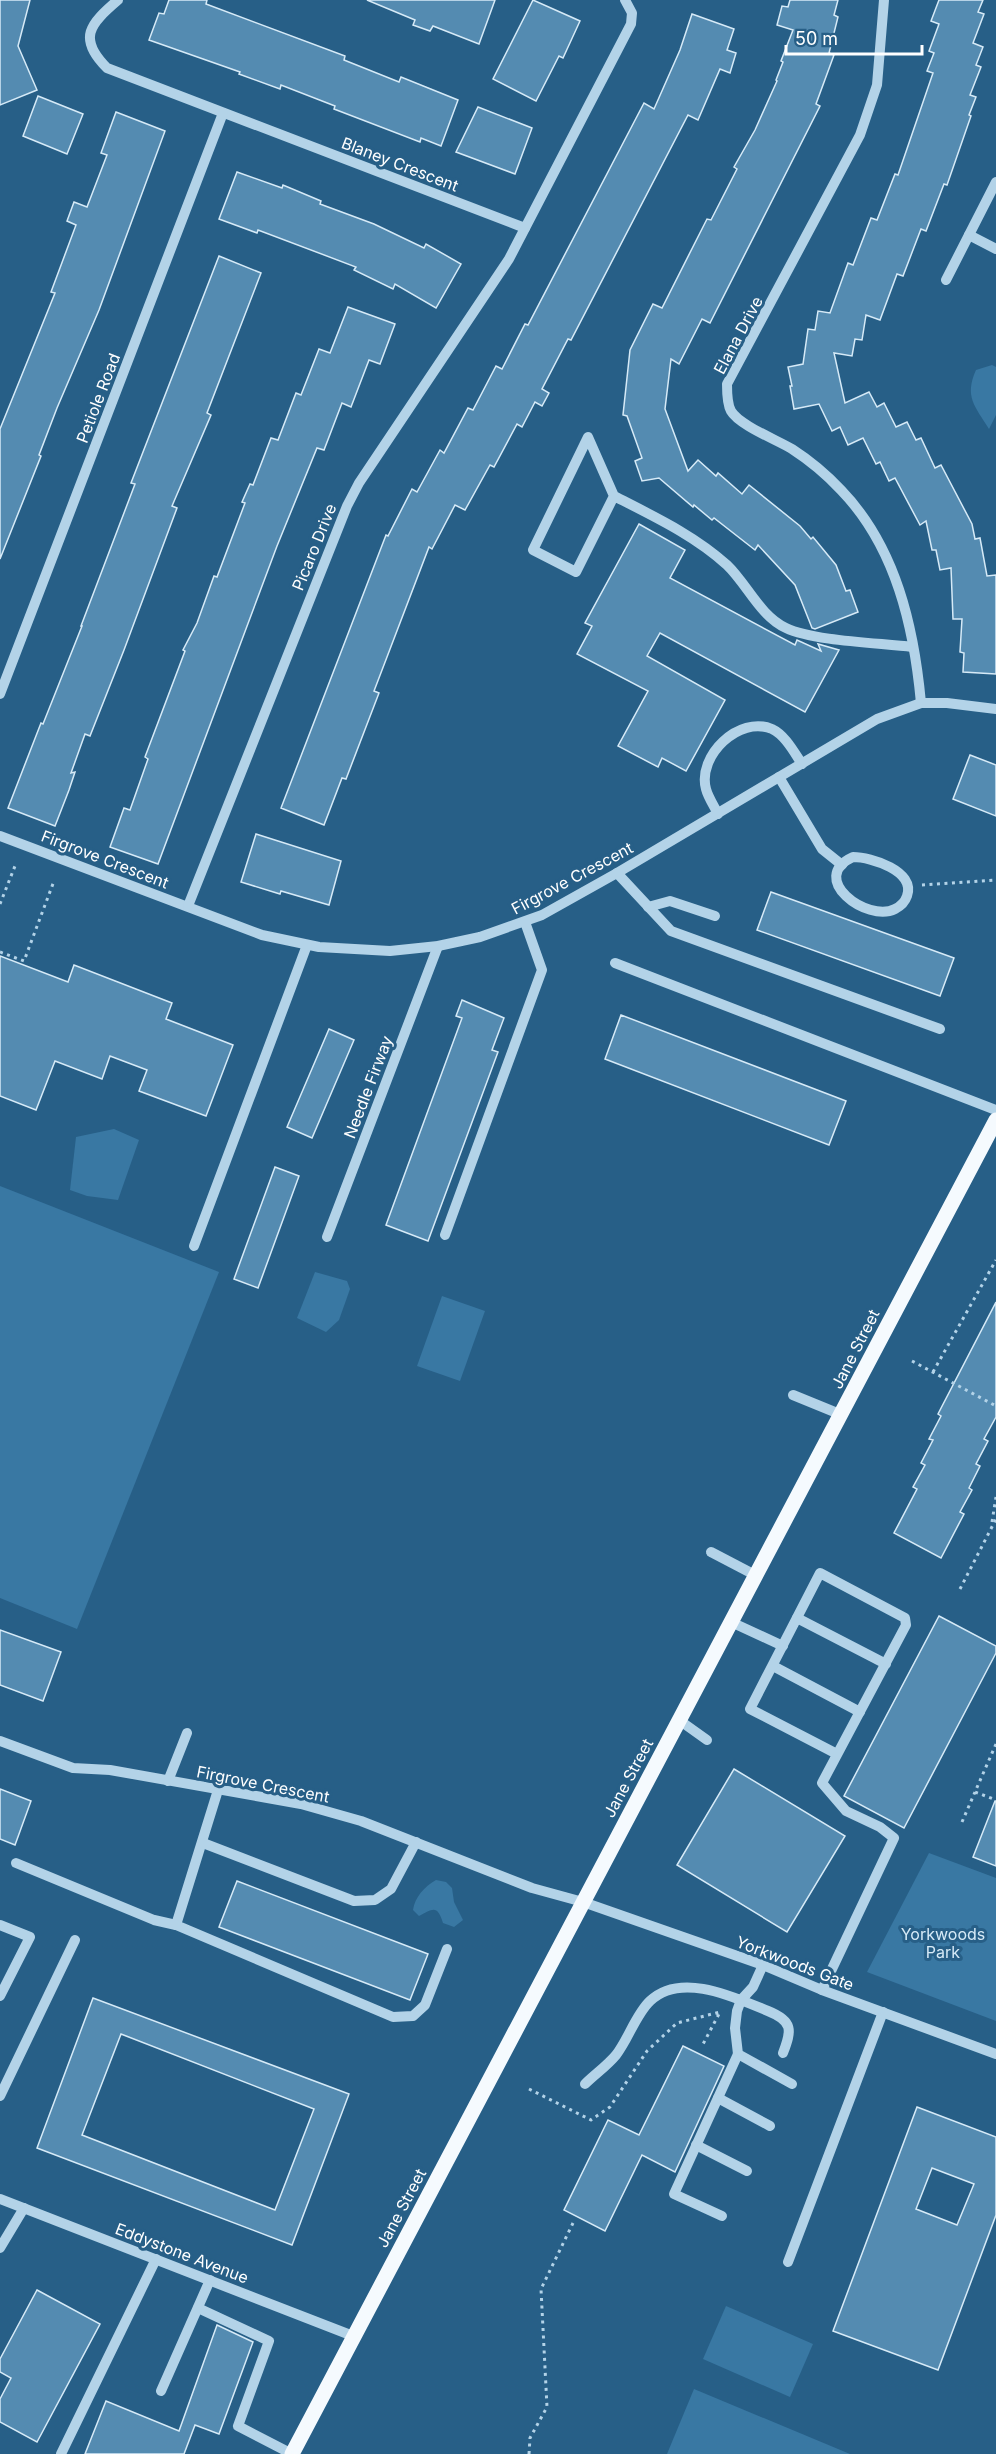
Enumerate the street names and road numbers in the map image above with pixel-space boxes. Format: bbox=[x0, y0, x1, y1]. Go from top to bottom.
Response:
street label: Blaney Crescent bbox=[339, 133, 461, 195]
street label: Elana Drive bbox=[709, 293, 767, 377]
street label: Petiole Road bbox=[72, 350, 124, 446]
street label: Picaro Drive bbox=[288, 501, 340, 593]
street label: Firgrove Crescent bbox=[38, 826, 172, 892]
street label: Firgrove Crescent bbox=[508, 838, 636, 918]
street label: Needle Firway bbox=[339, 1033, 397, 1141]
street label: Jane Street bbox=[826, 1306, 884, 1392]
street label: Jane Street bbox=[599, 1735, 657, 1821]
street label: Firgrove Crescent bbox=[195, 1761, 331, 1807]
street label: Yorkwoods Gate bbox=[733, 1931, 857, 1995]
street label: Jane Street bbox=[372, 2165, 430, 2251]
street label: Eddystone Avenue bbox=[113, 2218, 251, 2288]

